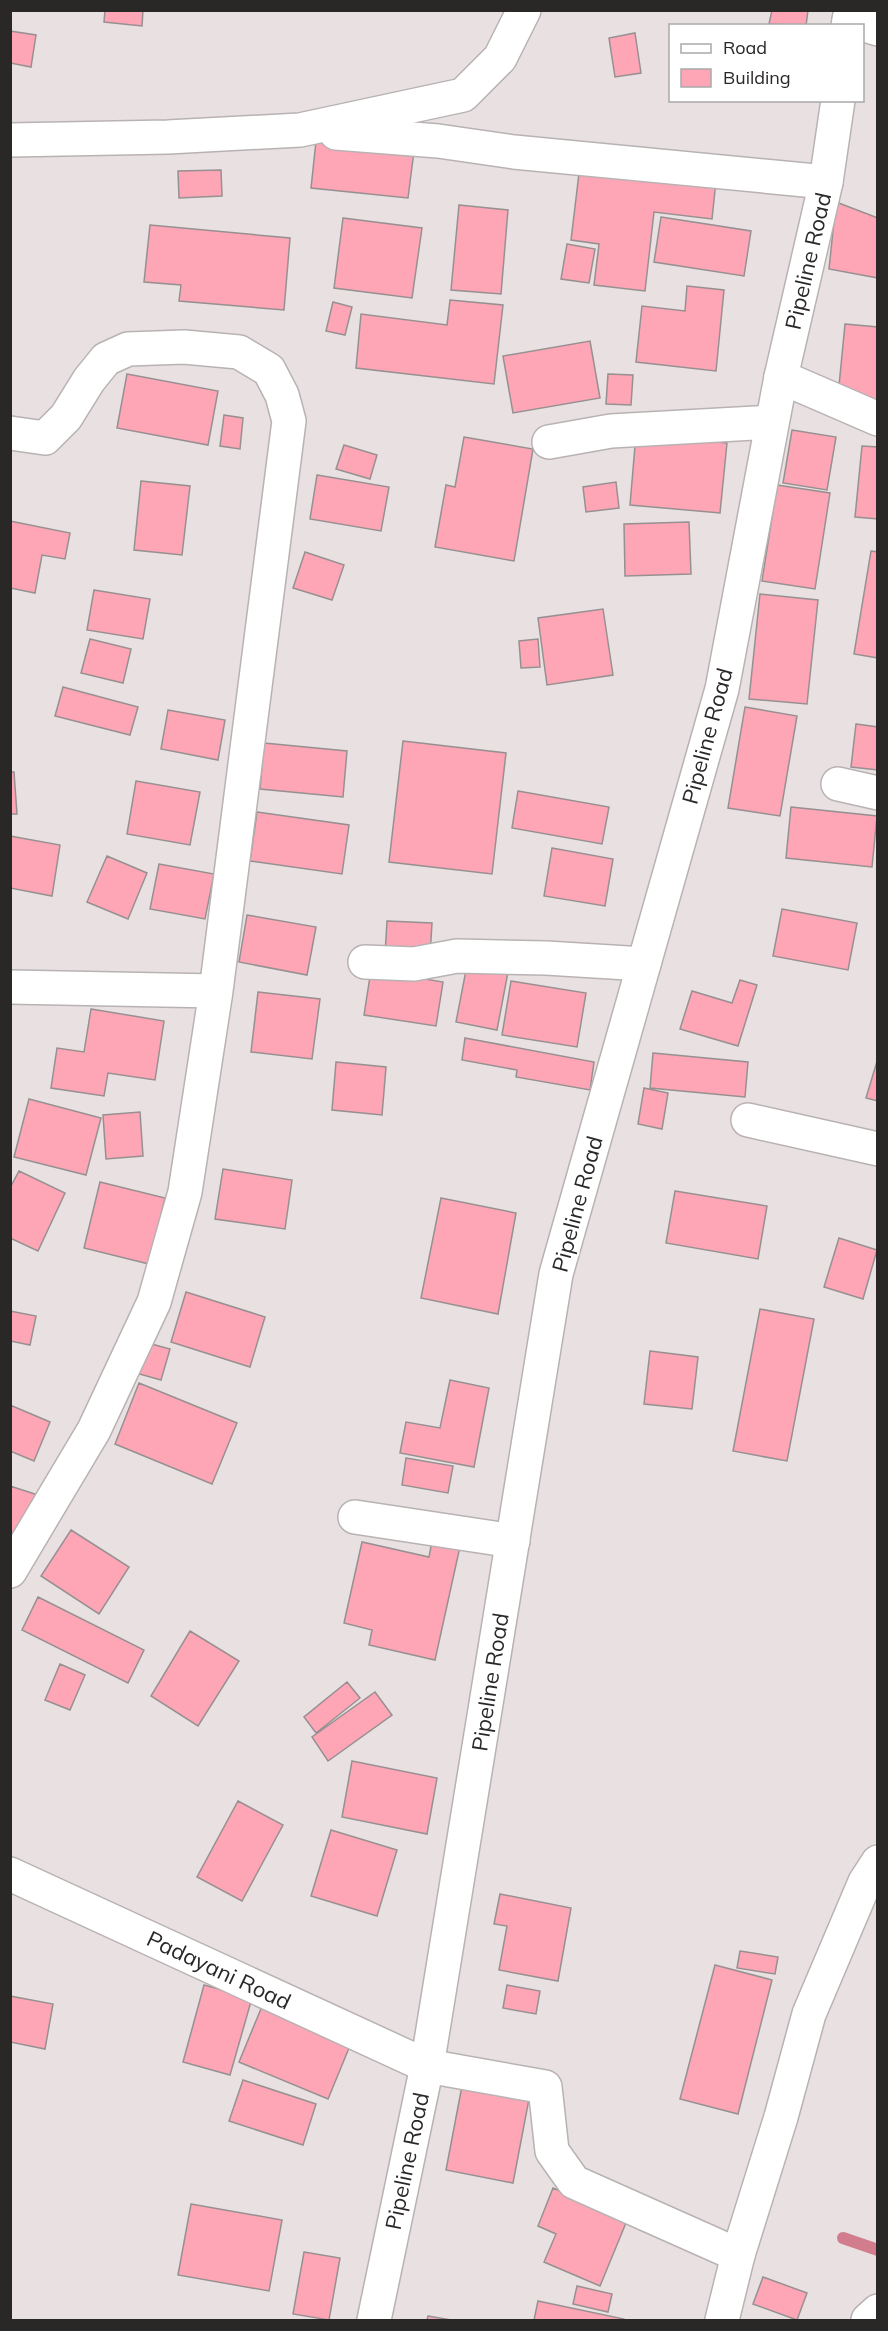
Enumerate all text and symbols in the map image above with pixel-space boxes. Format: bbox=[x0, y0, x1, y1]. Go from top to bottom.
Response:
legend bbox=[669, 24, 864, 102]
text: Road bbox=[723, 36, 767, 59]
text: Building bbox=[723, 66, 791, 89]
street label: Pipeline Road bbox=[779, 190, 837, 332]
street label: Pipeline Road bbox=[675, 665, 739, 807]
street label: Pipeline Road bbox=[545, 1133, 609, 1275]
street label: Pipeline Road bbox=[465, 1611, 515, 1753]
street label: Padayani Road bbox=[142, 1924, 296, 2016]
street label: Pipeline Road bbox=[379, 2090, 435, 2232]

